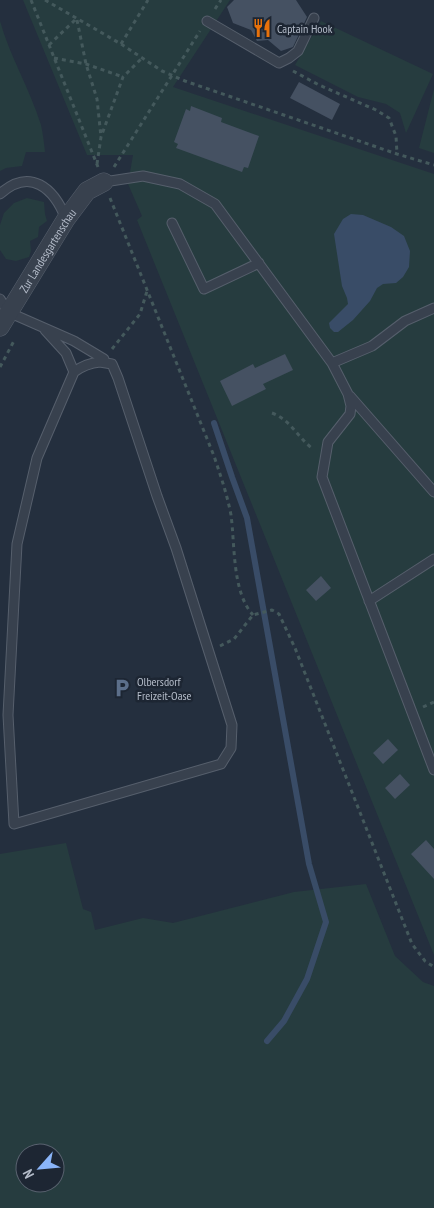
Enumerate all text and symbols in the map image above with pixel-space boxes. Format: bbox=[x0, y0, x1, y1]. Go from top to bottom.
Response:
restaurant icon: Captain Hook bbox=[251, 17, 273, 39]
place label: Captain Hook bbox=[277, 21, 333, 36]
street label: Zur Landesgartenschau bbox=[16, 205, 79, 295]
place label: Olbersdorf Freizeit-Oase bbox=[137, 674, 192, 703]
parking icon: Olbersdorf Freizeit-Oase bbox=[111, 677, 133, 699]
north arrow bbox=[15, 1143, 65, 1193]
text: N bbox=[19, 1166, 38, 1181]

